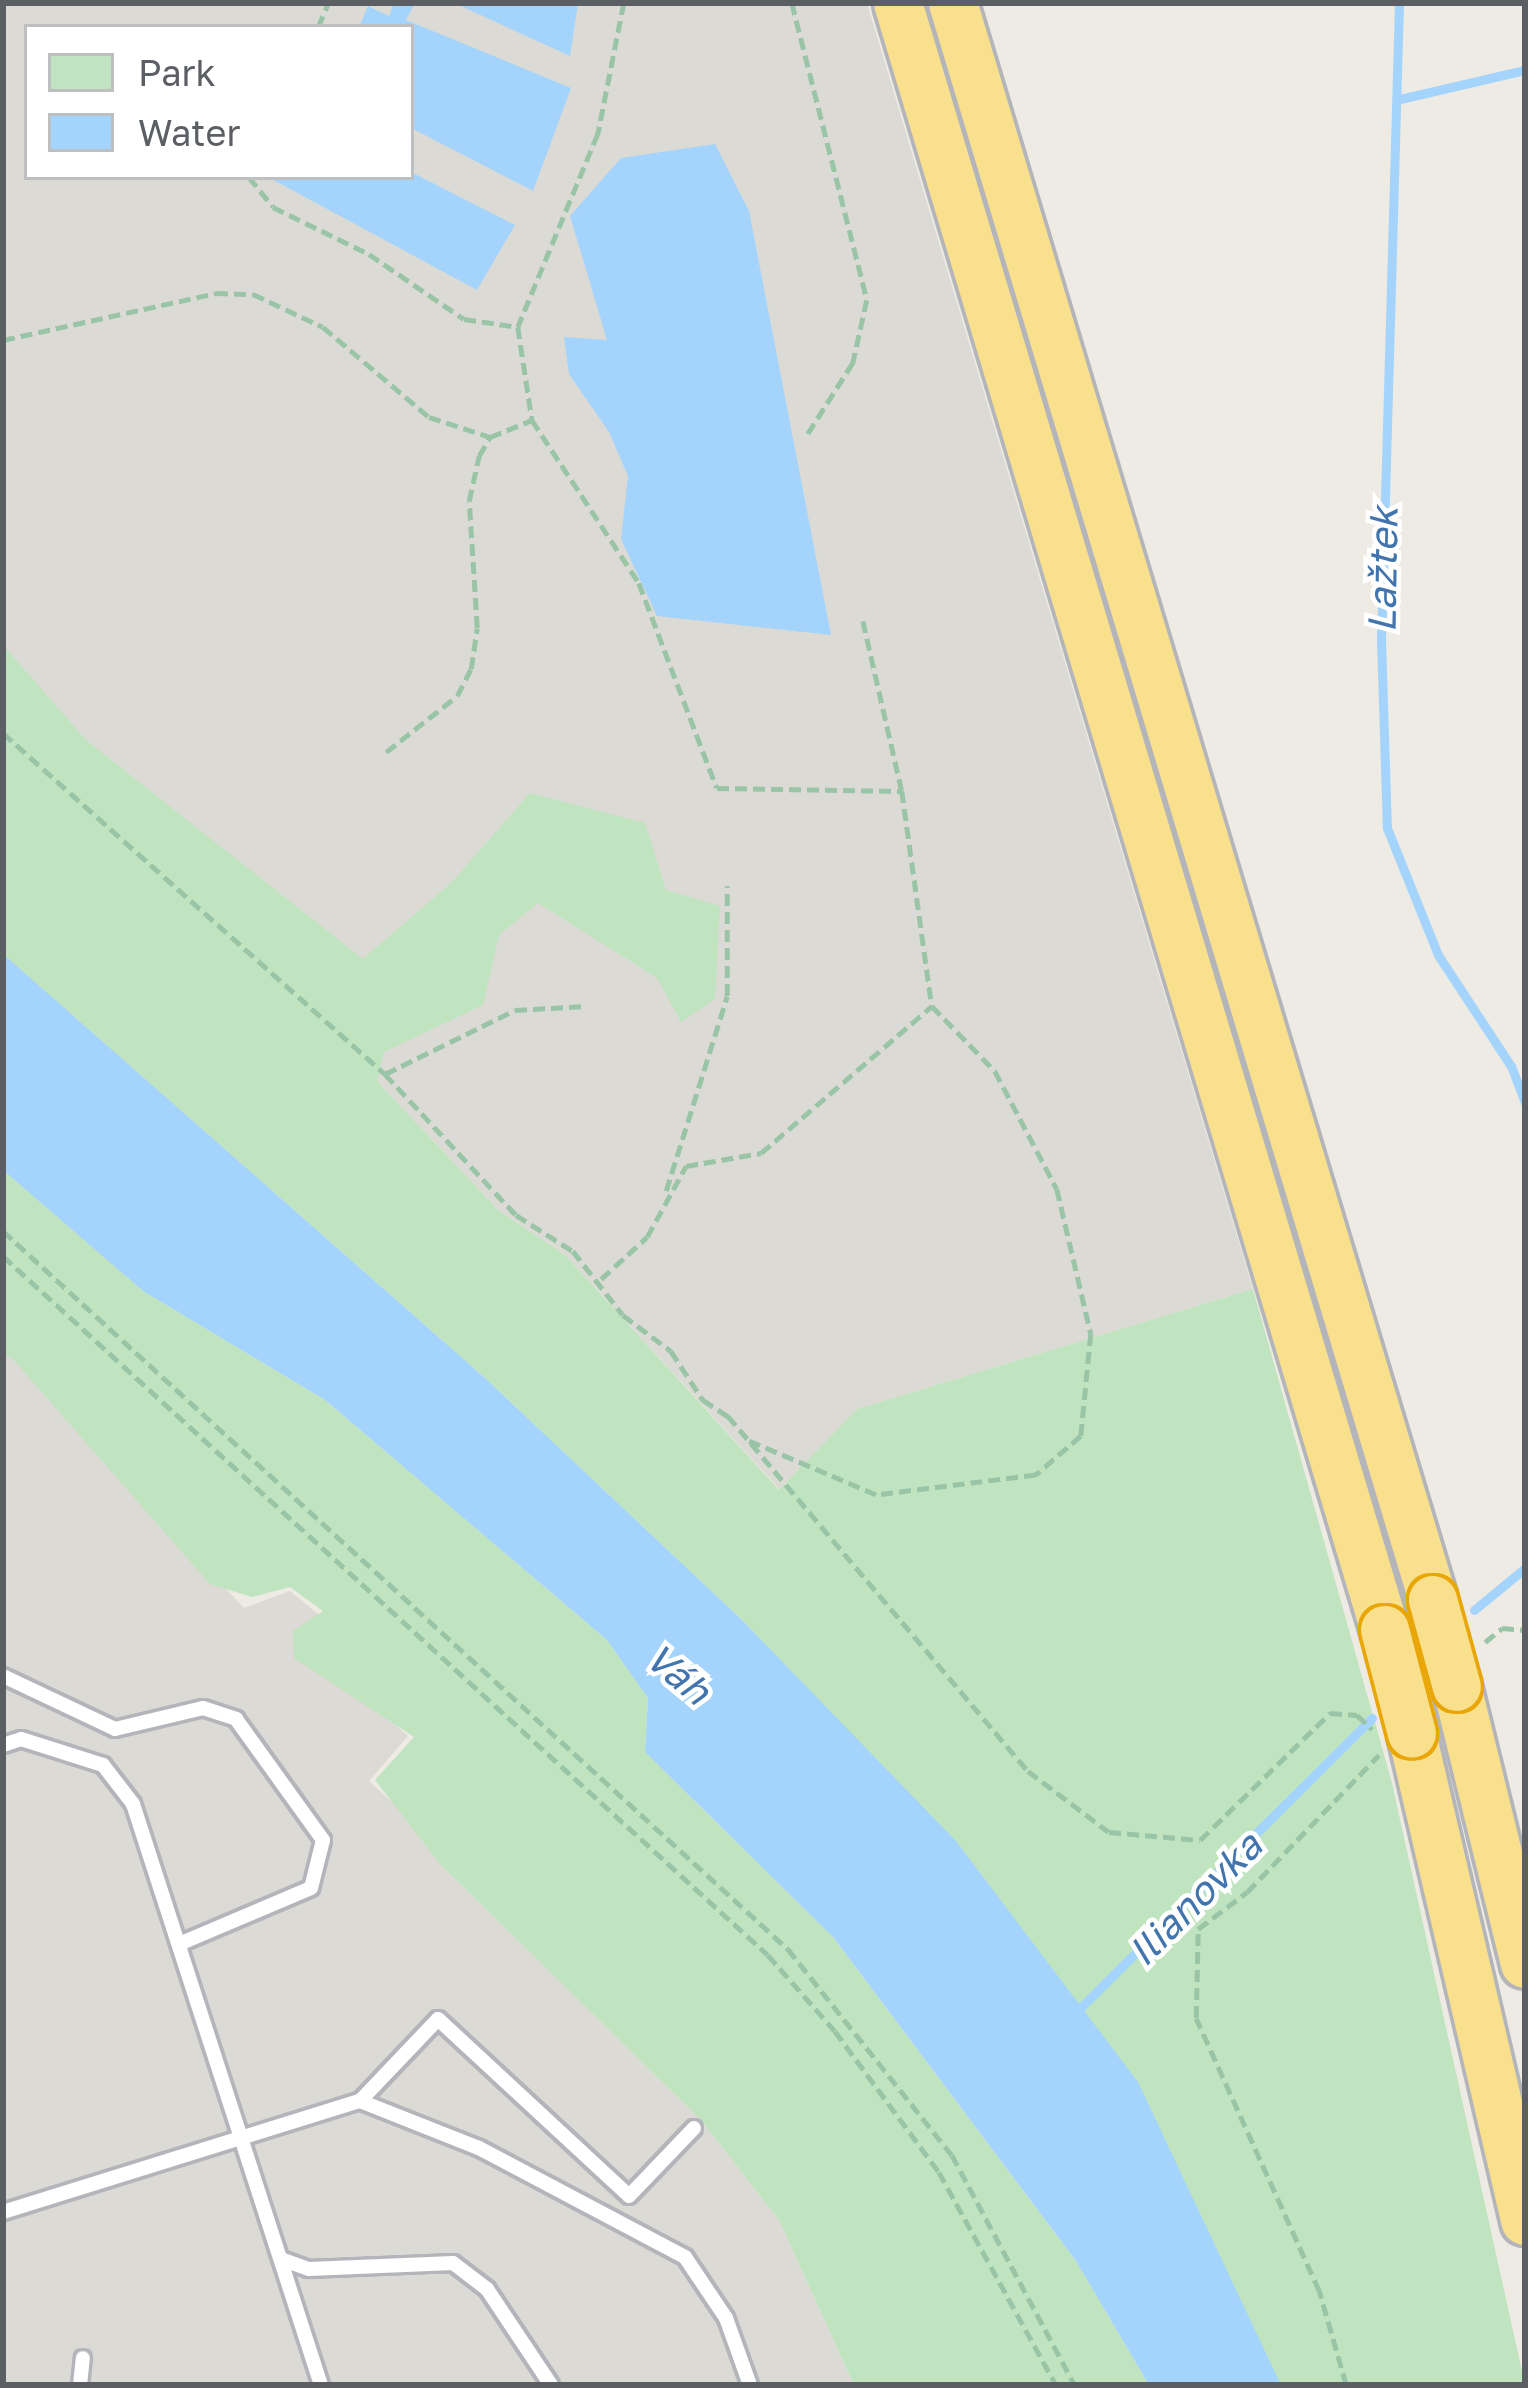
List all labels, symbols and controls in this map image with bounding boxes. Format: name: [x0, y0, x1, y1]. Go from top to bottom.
legend: [24, 24, 414, 180]
text: Park: [138, 51, 216, 94]
text: Water: [138, 111, 240, 154]
water label: Lažtek: [1359, 507, 1407, 633]
water label: Váh: [636, 1634, 720, 1714]
water label: Ilianovka: [1119, 1823, 1271, 1975]

